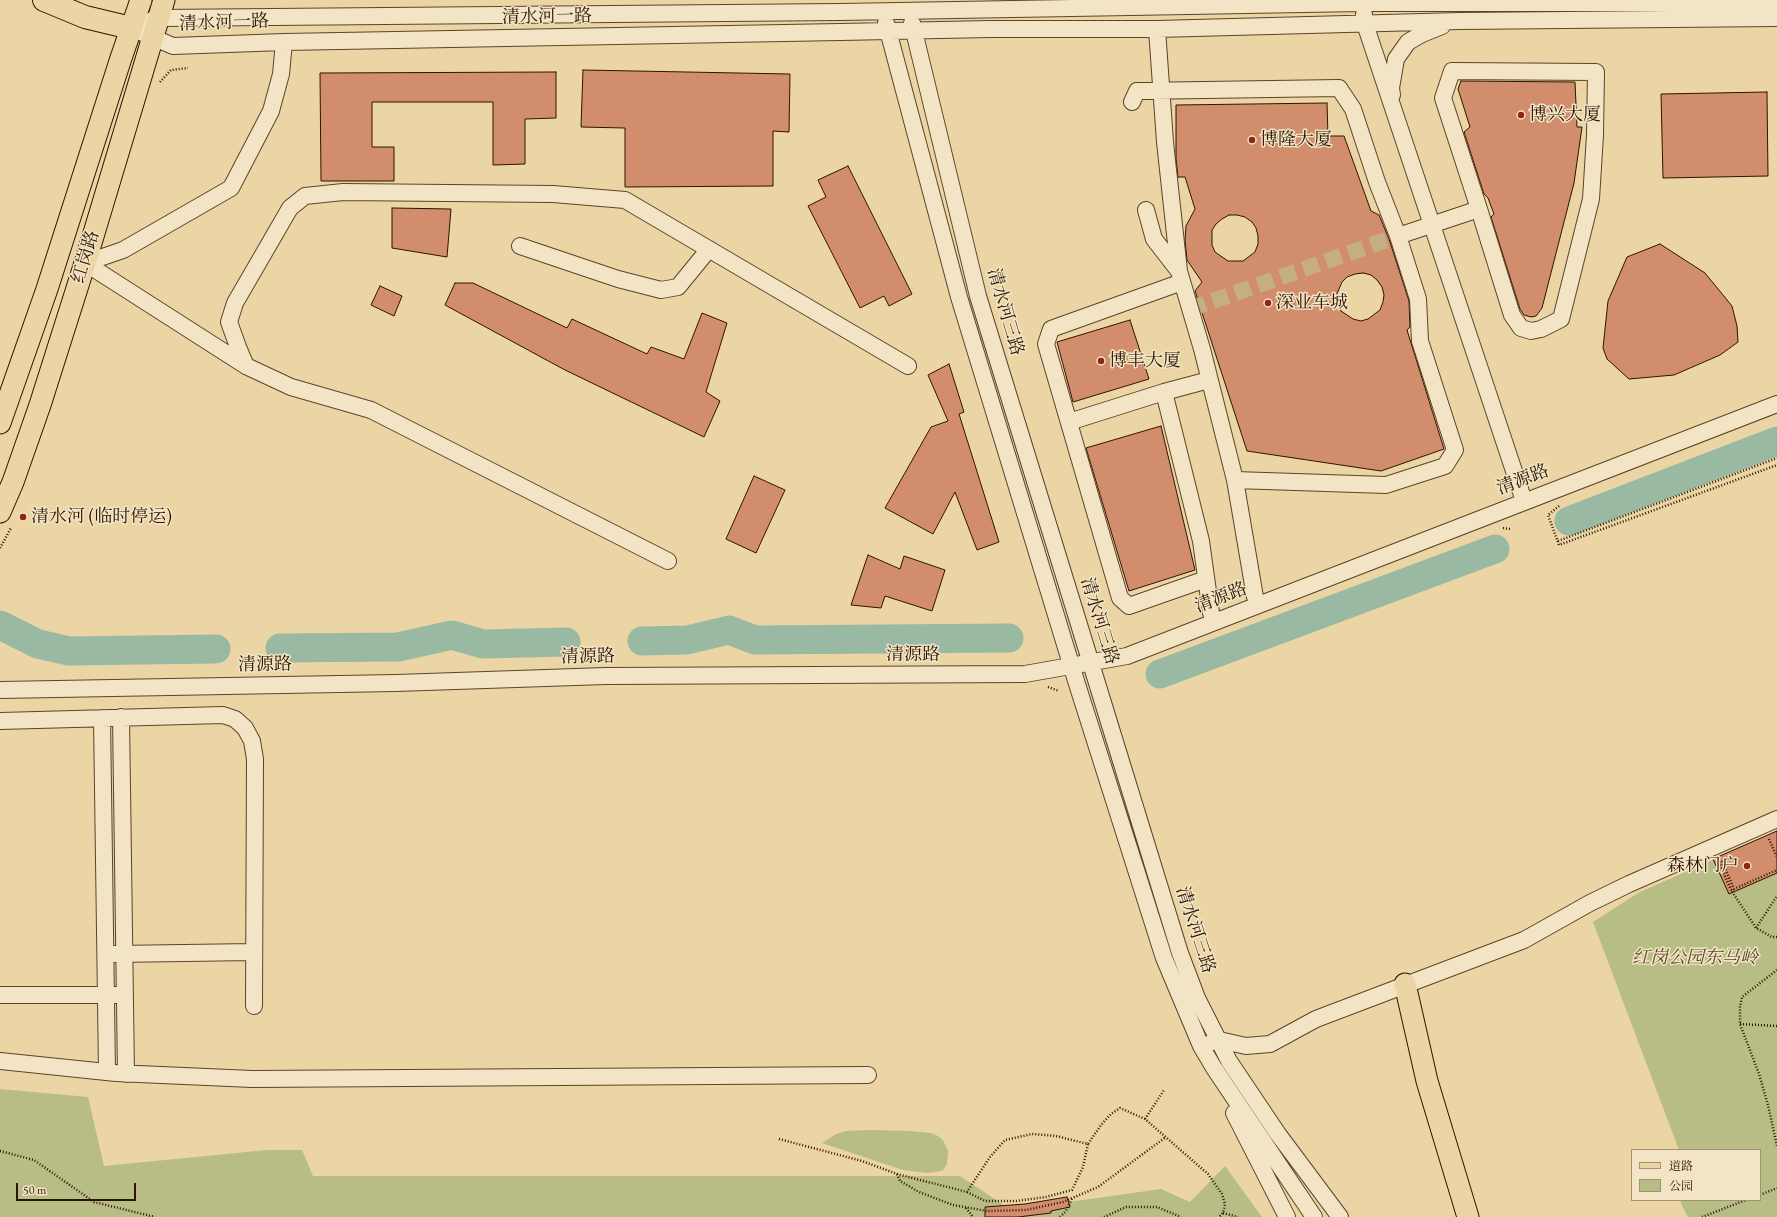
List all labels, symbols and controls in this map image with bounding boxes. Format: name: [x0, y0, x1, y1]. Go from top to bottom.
street label: 清水河一路: [502, 5, 592, 29]
street label: 清水河一路: [179, 11, 269, 35]
place label: 博兴大厦: [1529, 104, 1601, 126]
marker: 博兴大厦: [1516, 110, 1526, 120]
place label: 博隆大厦: [1260, 129, 1332, 151]
marker: 博隆大厦: [1247, 135, 1257, 145]
street label: 红岗路: [68, 228, 104, 286]
street label: 清水河三路: [982, 266, 1028, 358]
place label: 深业车城: [1276, 292, 1348, 314]
marker: 深业车城: [1263, 298, 1273, 308]
place label: 博丰大厦: [1109, 350, 1181, 372]
marker: 博丰大厦: [1096, 356, 1106, 366]
street label: 清源路: [1494, 460, 1552, 500]
place label: 清水河 (临时停运): [31, 506, 172, 528]
marker: 清水河 (临时停运): [18, 512, 28, 522]
street label: 清水河三路: [1076, 575, 1122, 667]
street label: 清源路: [1192, 578, 1250, 618]
street label: 清源路: [886, 644, 940, 666]
street label: 清源路: [561, 646, 615, 668]
street label: 清源路: [238, 654, 292, 676]
place label: 森林门户: [1667, 855, 1739, 877]
marker: 森林门户: [1742, 861, 1752, 871]
street label: 清水河三路: [1171, 884, 1219, 976]
park label: 红岗公园东马岭: [1632, 947, 1758, 969]
legend: [1631, 1149, 1761, 1201]
text: 道路: [1669, 1158, 1693, 1174]
scale bar: [18, 1175, 138, 1201]
text: 公园: [1669, 1178, 1693, 1194]
text: 50 m: [23, 1182, 46, 1198]

